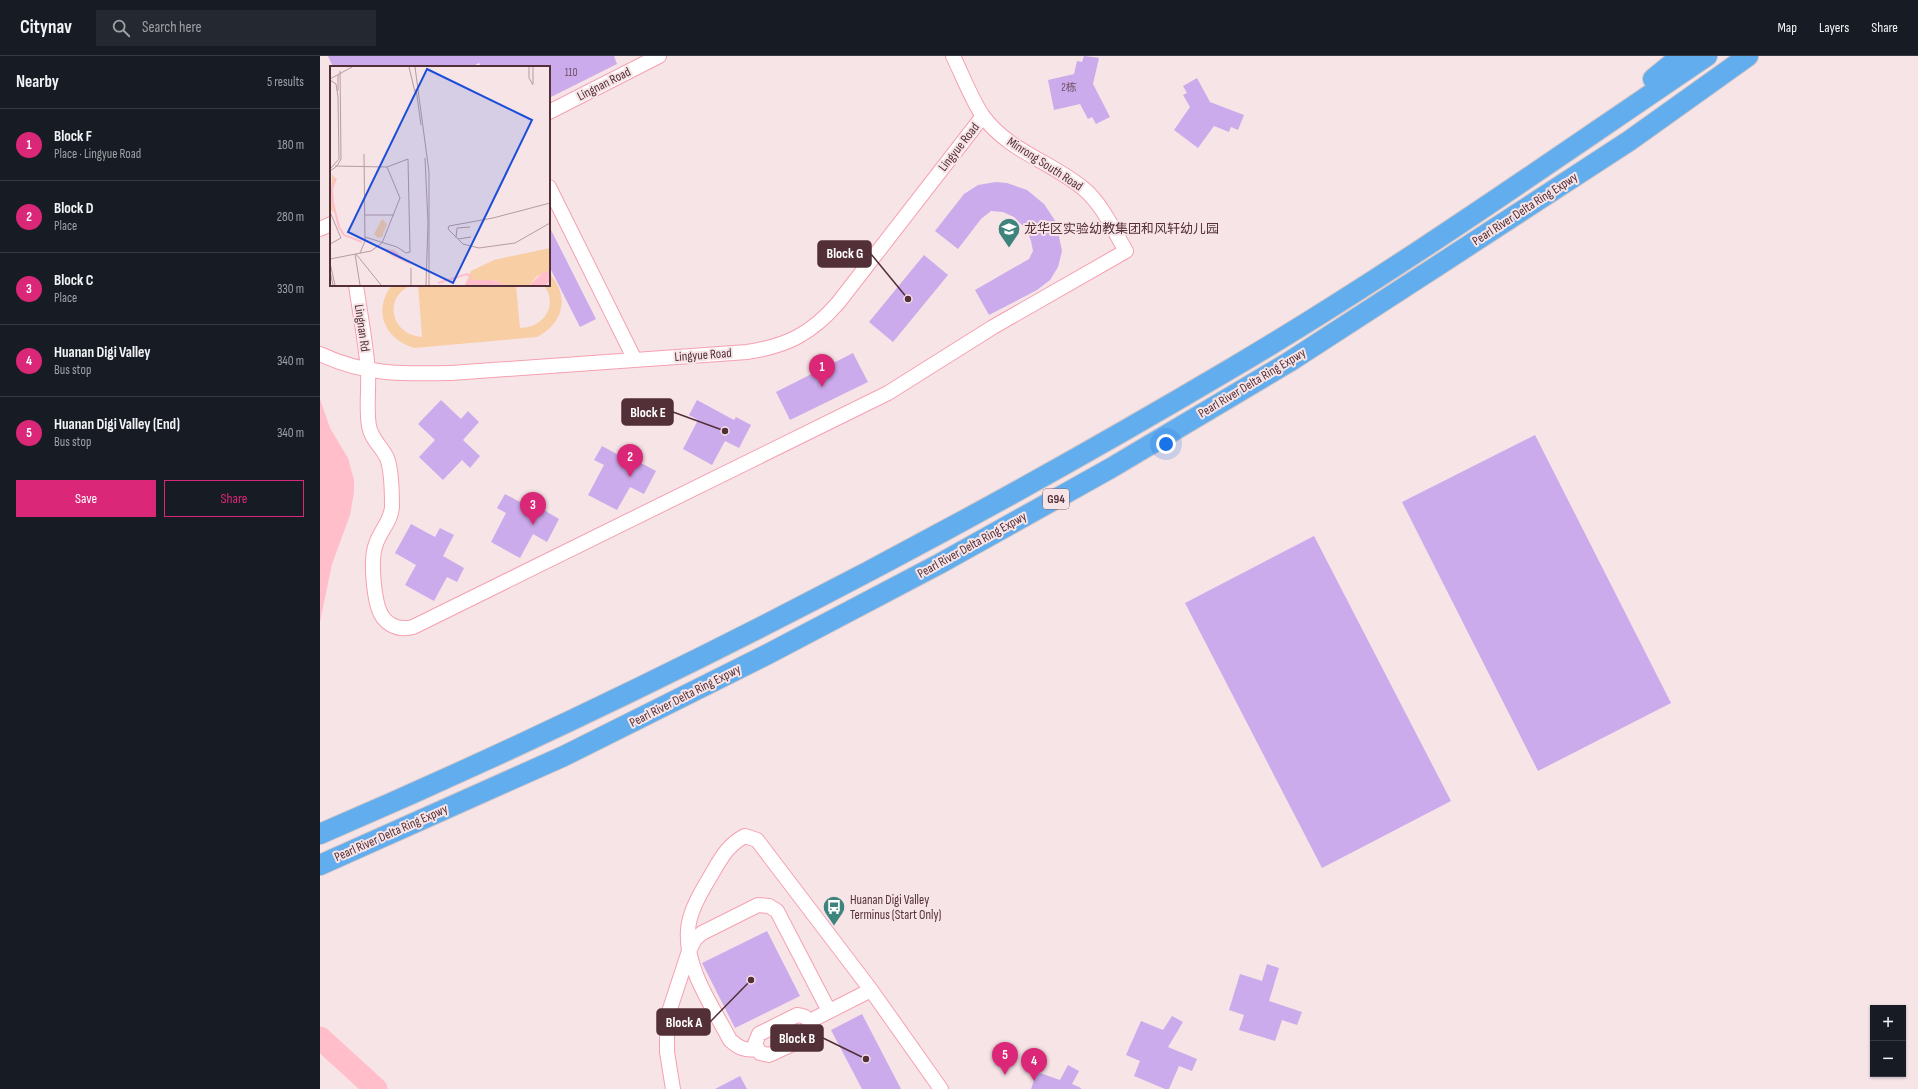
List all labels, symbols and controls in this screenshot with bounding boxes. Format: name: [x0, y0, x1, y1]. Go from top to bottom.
search box: [96, 10, 376, 46]
text: Citynav: [20, 16, 72, 39]
icon: search: [110, 17, 132, 39]
text: Search here: [142, 18, 202, 37]
text: Map: [1777, 19, 1797, 36]
text: Layers: [1819, 19, 1849, 36]
text: Share: [1871, 19, 1898, 36]
street label: Lingnan Road: [575, 64, 633, 104]
inset map: [330, 66, 550, 286]
house number: 110: [565, 66, 577, 79]
text: Nearby: [16, 72, 59, 92]
text: 5 results: [267, 74, 304, 90]
house number: 2栋: [1061, 81, 1077, 94]
street label: Lingyue Road: [935, 120, 983, 174]
text: Block F: [54, 127, 92, 146]
street label: Minrong South Road: [1004, 134, 1086, 194]
text: 1: [26, 137, 32, 153]
text: 180 m: [278, 137, 304, 153]
text: Place · Lingyue Road: [54, 146, 141, 162]
street label: Pearl River Delta Ring Expwy: [1469, 169, 1581, 249]
text: Block D: [54, 199, 93, 218]
text: 2: [26, 209, 32, 225]
text: 280 m: [277, 209, 304, 225]
school or university icon: 龙华区实验幼教集团和风轩幼儿园: [996, 216, 1022, 249]
text: Place: [54, 218, 77, 234]
place label: 龙华区实验幼教集团和风轩幼儿园: [1024, 221, 1219, 237]
callout: Block G: [818, 241, 871, 267]
text: Block G: [827, 245, 863, 262]
text: Block C: [54, 271, 93, 290]
text: 3: [26, 281, 32, 297]
text: 330 m: [277, 281, 304, 297]
text: Place: [54, 290, 77, 306]
street label: Lingnan Rd: [351, 303, 373, 353]
text: Huanan Digi Valley: [54, 343, 151, 362]
street label: Lingyue Road: [674, 345, 732, 365]
street label: Pearl River Delta Ring Expwy: [1195, 345, 1309, 421]
text: 4: [26, 353, 32, 369]
text: 340 m: [277, 353, 304, 369]
pin: 1: [809, 354, 835, 387]
text: Bus stop: [54, 362, 91, 378]
callout: Block E: [622, 399, 673, 425]
text: Block E: [630, 404, 666, 421]
text: Huanan Digi Valley (End): [54, 415, 180, 434]
text: 5: [26, 425, 32, 441]
text: 340 m: [277, 425, 304, 441]
text: Bus stop: [54, 434, 91, 450]
your location: [1156, 434, 1176, 454]
pin: 2: [617, 444, 643, 477]
button: Save: [16, 480, 156, 517]
button: Share: [164, 480, 304, 517]
road number: G94: [1043, 489, 1069, 509]
pin: 3: [520, 492, 546, 525]
street label: Pearl River Delta Ring Expwy: [915, 508, 1029, 582]
street label: Pearl River Delta Ring Expwy: [627, 661, 743, 731]
street label: Pearl River Delta Ring Expwy: [332, 801, 450, 865]
place label: Huanan Digi Valley Terminus (Start Only): [850, 892, 941, 923]
bus stop icon: Huanan Digi Valley Terminus (Start Only): [821, 894, 847, 927]
map controls: [1870, 1005, 1906, 1077]
button: +: [1870, 1005, 1906, 1041]
callout: Block A: [657, 1009, 710, 1035]
text: Block A: [666, 1014, 702, 1031]
callout: Block B: [771, 1025, 823, 1051]
text: Block B: [779, 1030, 815, 1047]
button: −: [1870, 1041, 1906, 1077]
pin: 5: [992, 1042, 1018, 1075]
pin: 4: [1021, 1048, 1047, 1081]

